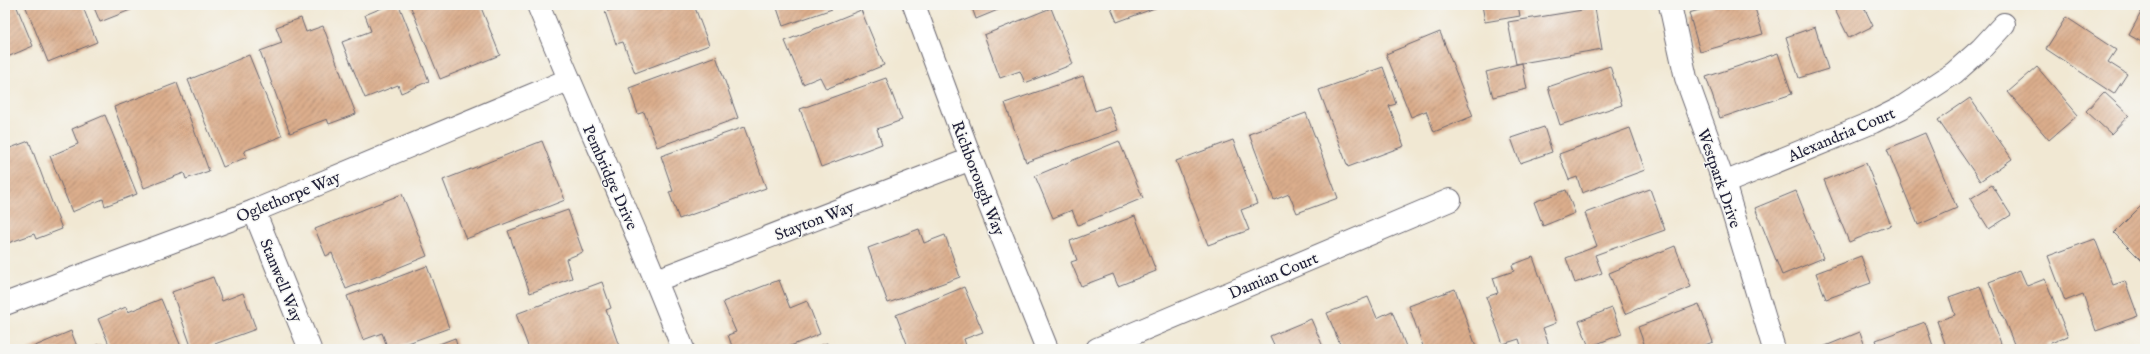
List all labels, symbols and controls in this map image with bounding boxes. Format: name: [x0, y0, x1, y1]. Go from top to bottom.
street label: Alexandria Court: [1784, 104, 1899, 168]
street label: Richborough Way: [946, 119, 1008, 239]
street label: Pembridge Drive: [577, 122, 641, 233]
street label: Westpark Drive: [1692, 126, 1744, 231]
street label: Oglethorpe Way: [234, 168, 344, 228]
street label: Stayton Way: [772, 198, 857, 246]
street label: Stanwell Way: [254, 236, 306, 325]
street label: Damian Court: [1226, 249, 1322, 305]

